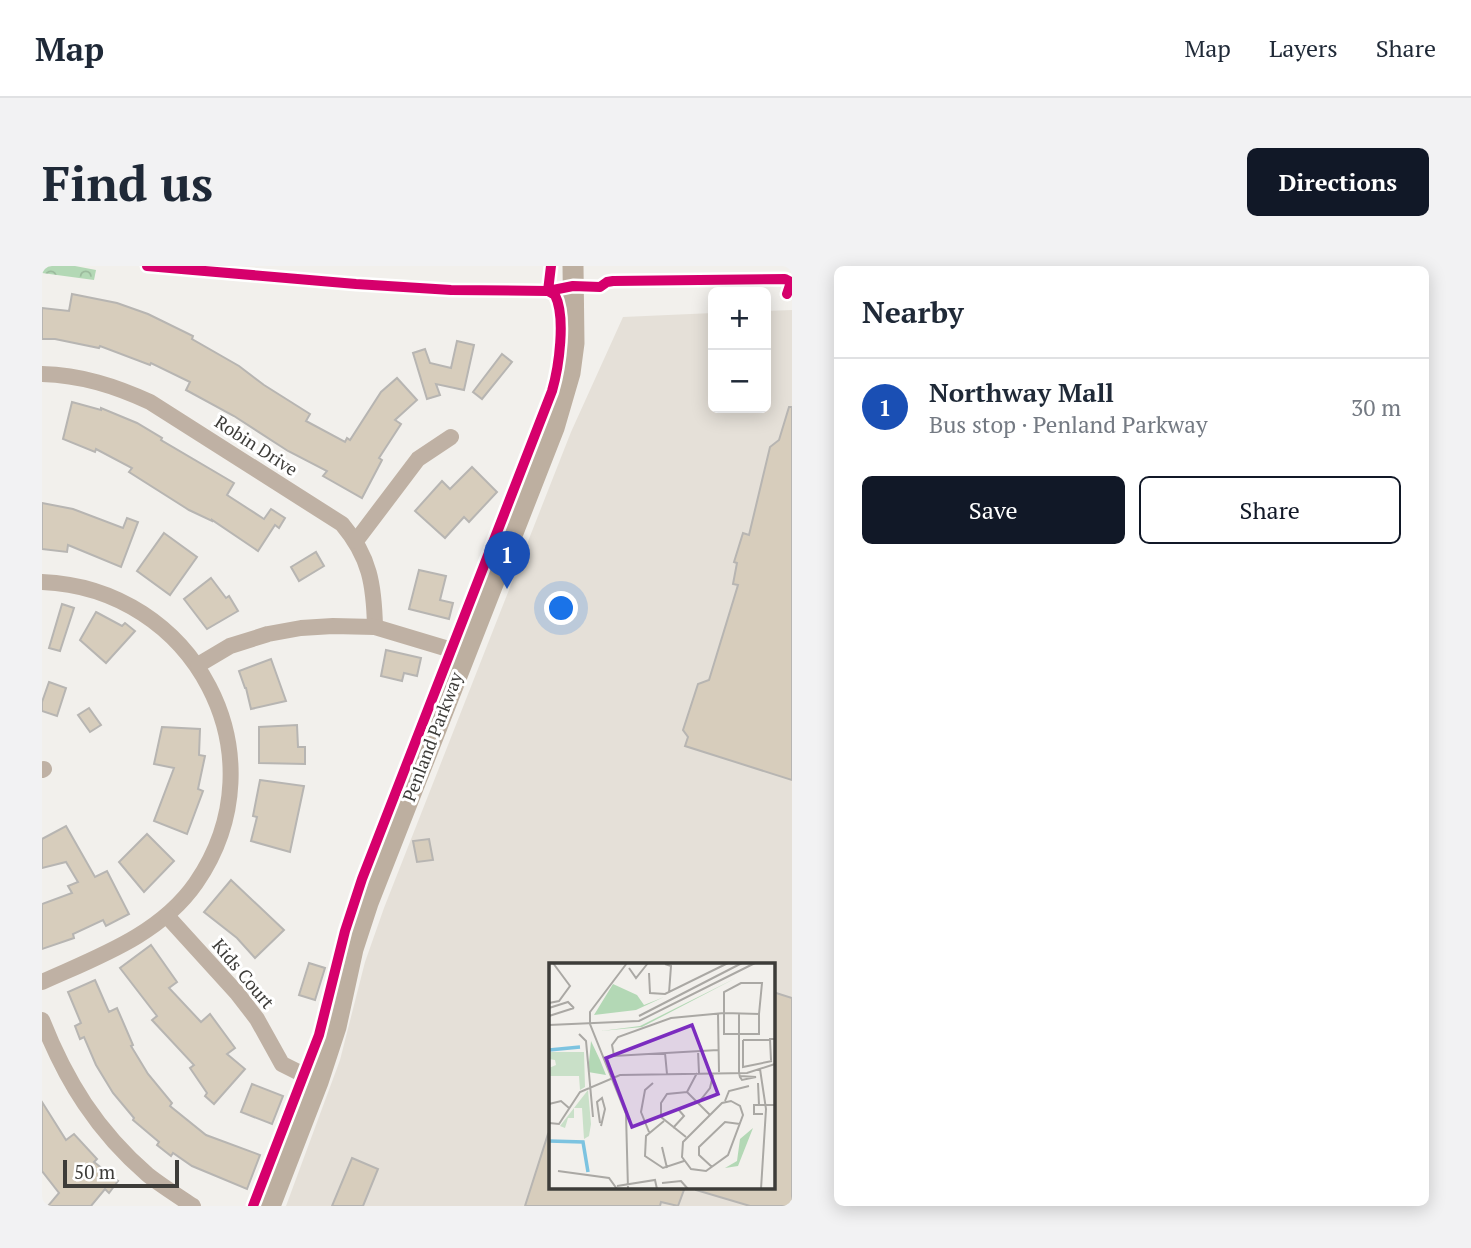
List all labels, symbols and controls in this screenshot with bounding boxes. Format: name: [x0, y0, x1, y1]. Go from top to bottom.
text: Map: [35, 27, 104, 70]
text: Map: [1184, 32, 1231, 64]
text: Layers: [1269, 32, 1338, 64]
text: Share: [1376, 32, 1436, 64]
button: Directions: [1247, 148, 1429, 216]
text: Find us: [42, 150, 213, 215]
map controls: [708, 287, 771, 413]
button: +: [708, 287, 771, 350]
text: Nearby: [862, 292, 964, 332]
button: −: [708, 350, 771, 413]
text: Northway Mall: [929, 375, 1114, 409]
text: 1: [879, 392, 892, 423]
text: 30 m: [1351, 392, 1401, 423]
street label: Robin Drive: [210, 409, 303, 481]
text: Bus stop · Penland Parkway: [929, 409, 1208, 440]
button: Save: [862, 476, 1125, 544]
button: Share: [1139, 476, 1401, 544]
pin: 1: [484, 531, 530, 589]
your location: [544, 591, 578, 625]
street label: Penland Parkway: [396, 668, 468, 805]
street label: Kids Court: [207, 933, 280, 1014]
inset map: [549, 963, 774, 1188]
scale bar: [63, 1157, 178, 1189]
text: 50 m: [74, 1159, 115, 1184]

